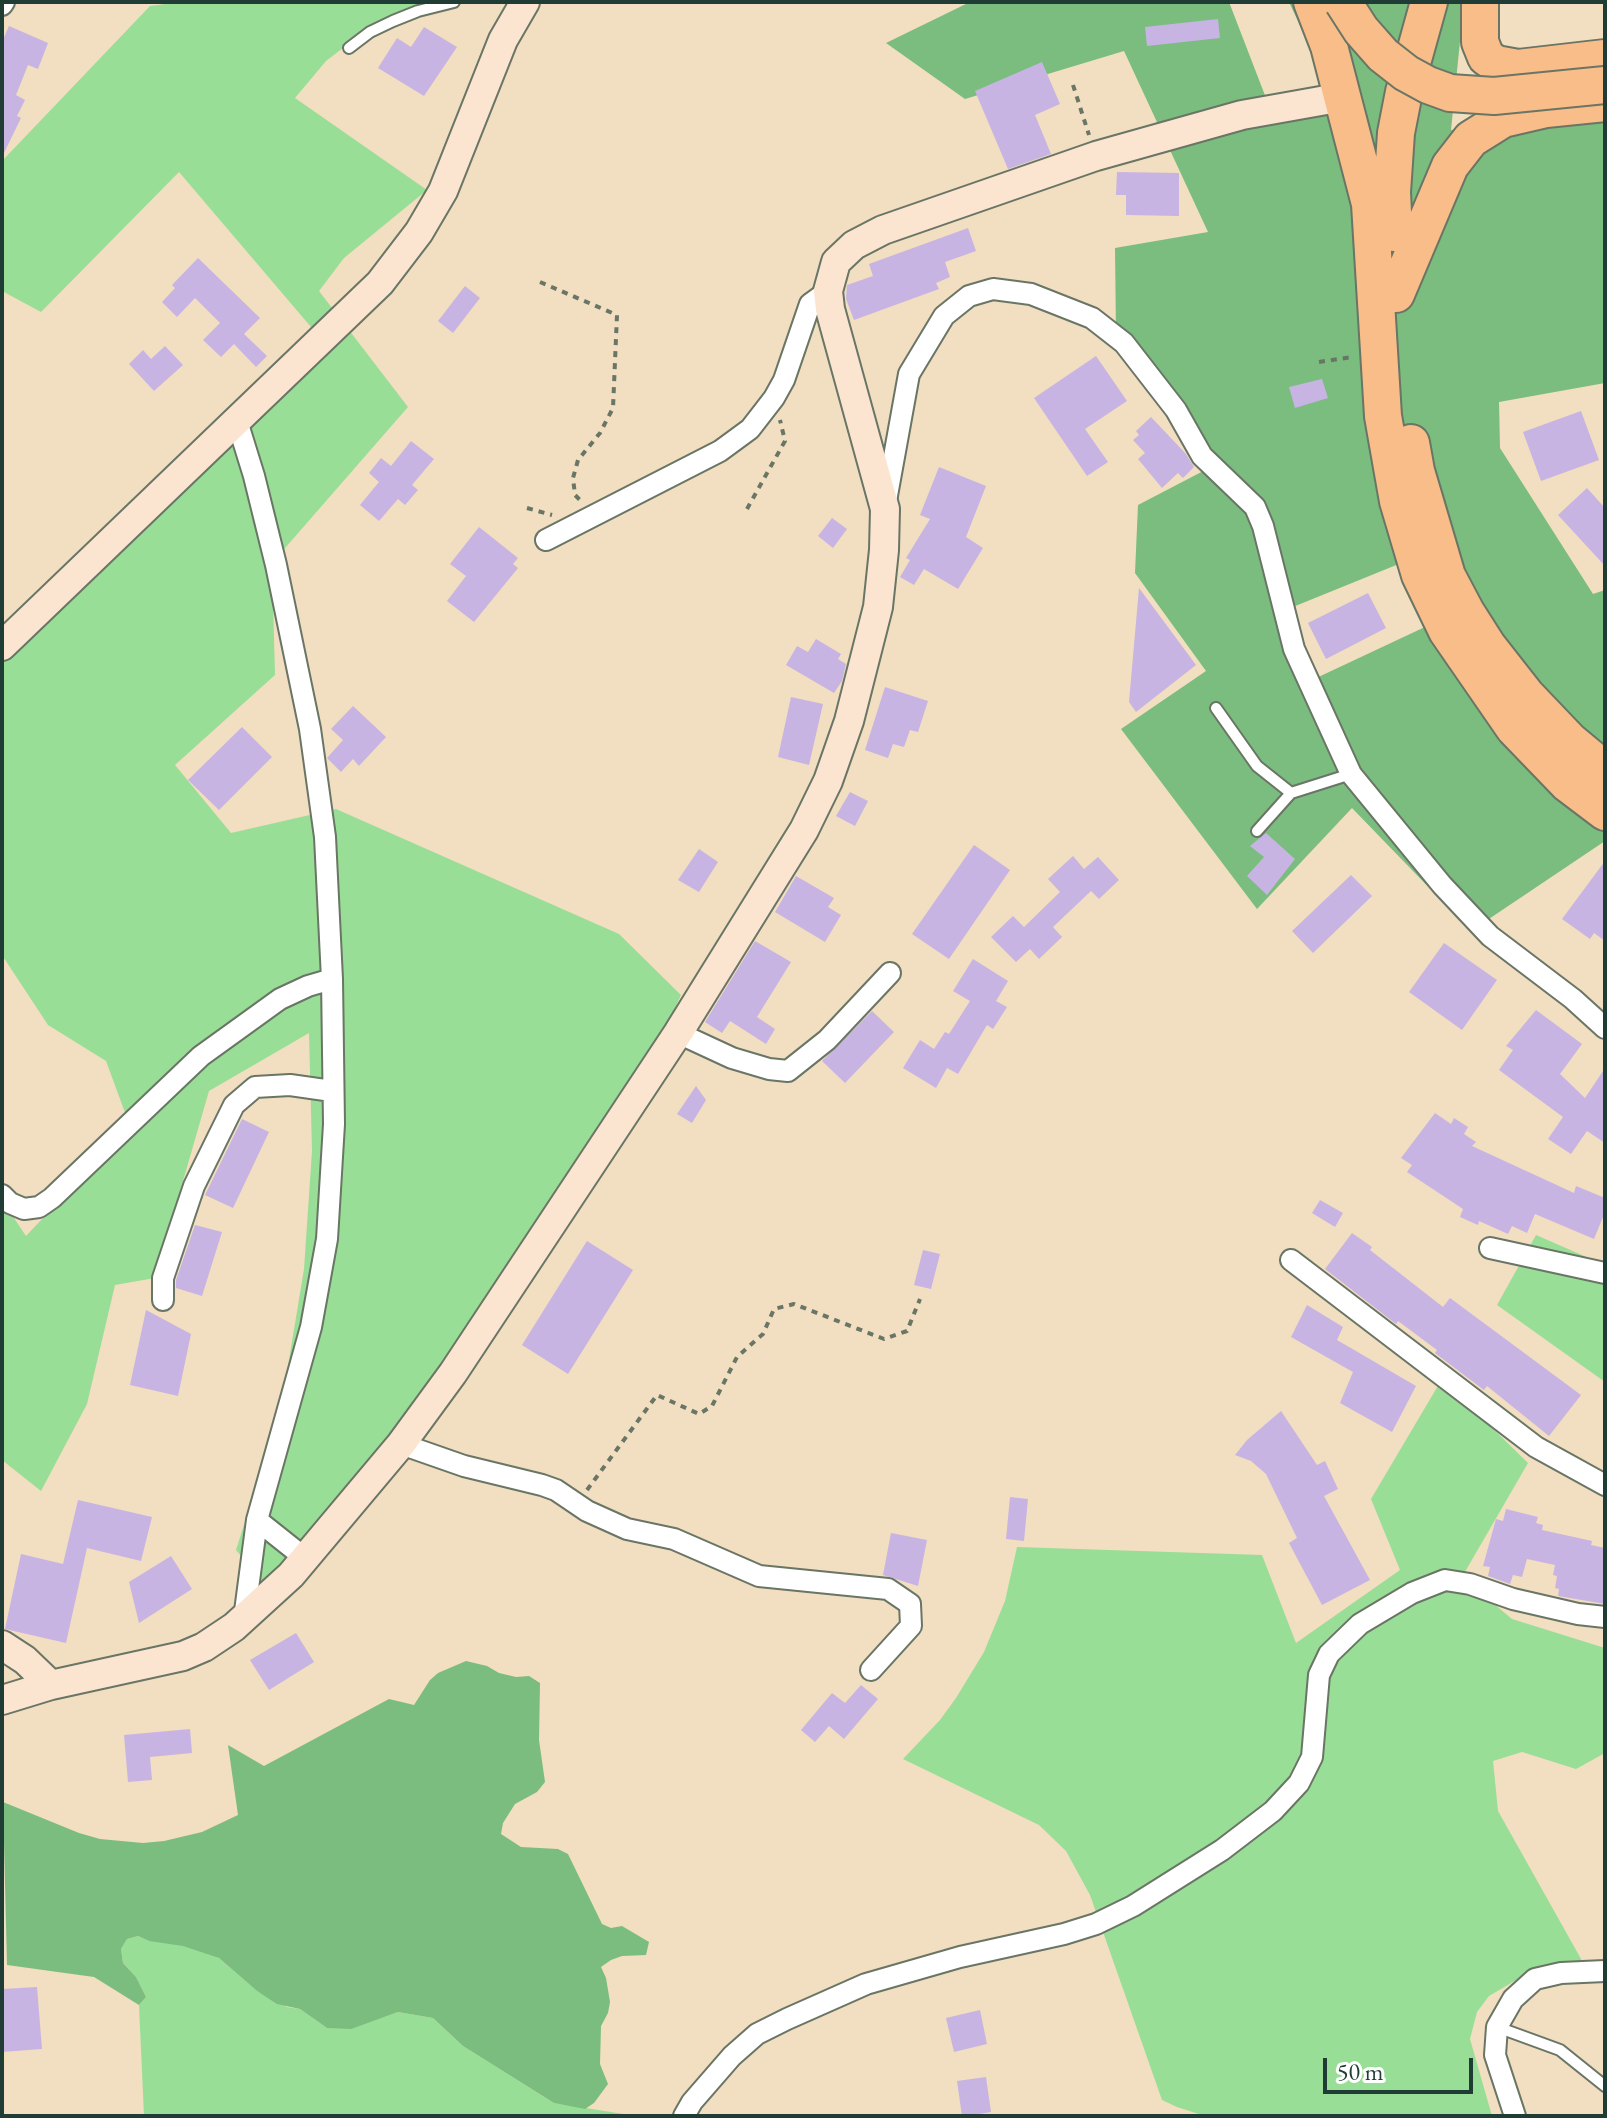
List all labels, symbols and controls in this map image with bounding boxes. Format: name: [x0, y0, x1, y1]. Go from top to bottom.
scale bar: [1327, 2042, 1477, 2092]
text: 50 m: [1337, 2056, 1384, 2087]

